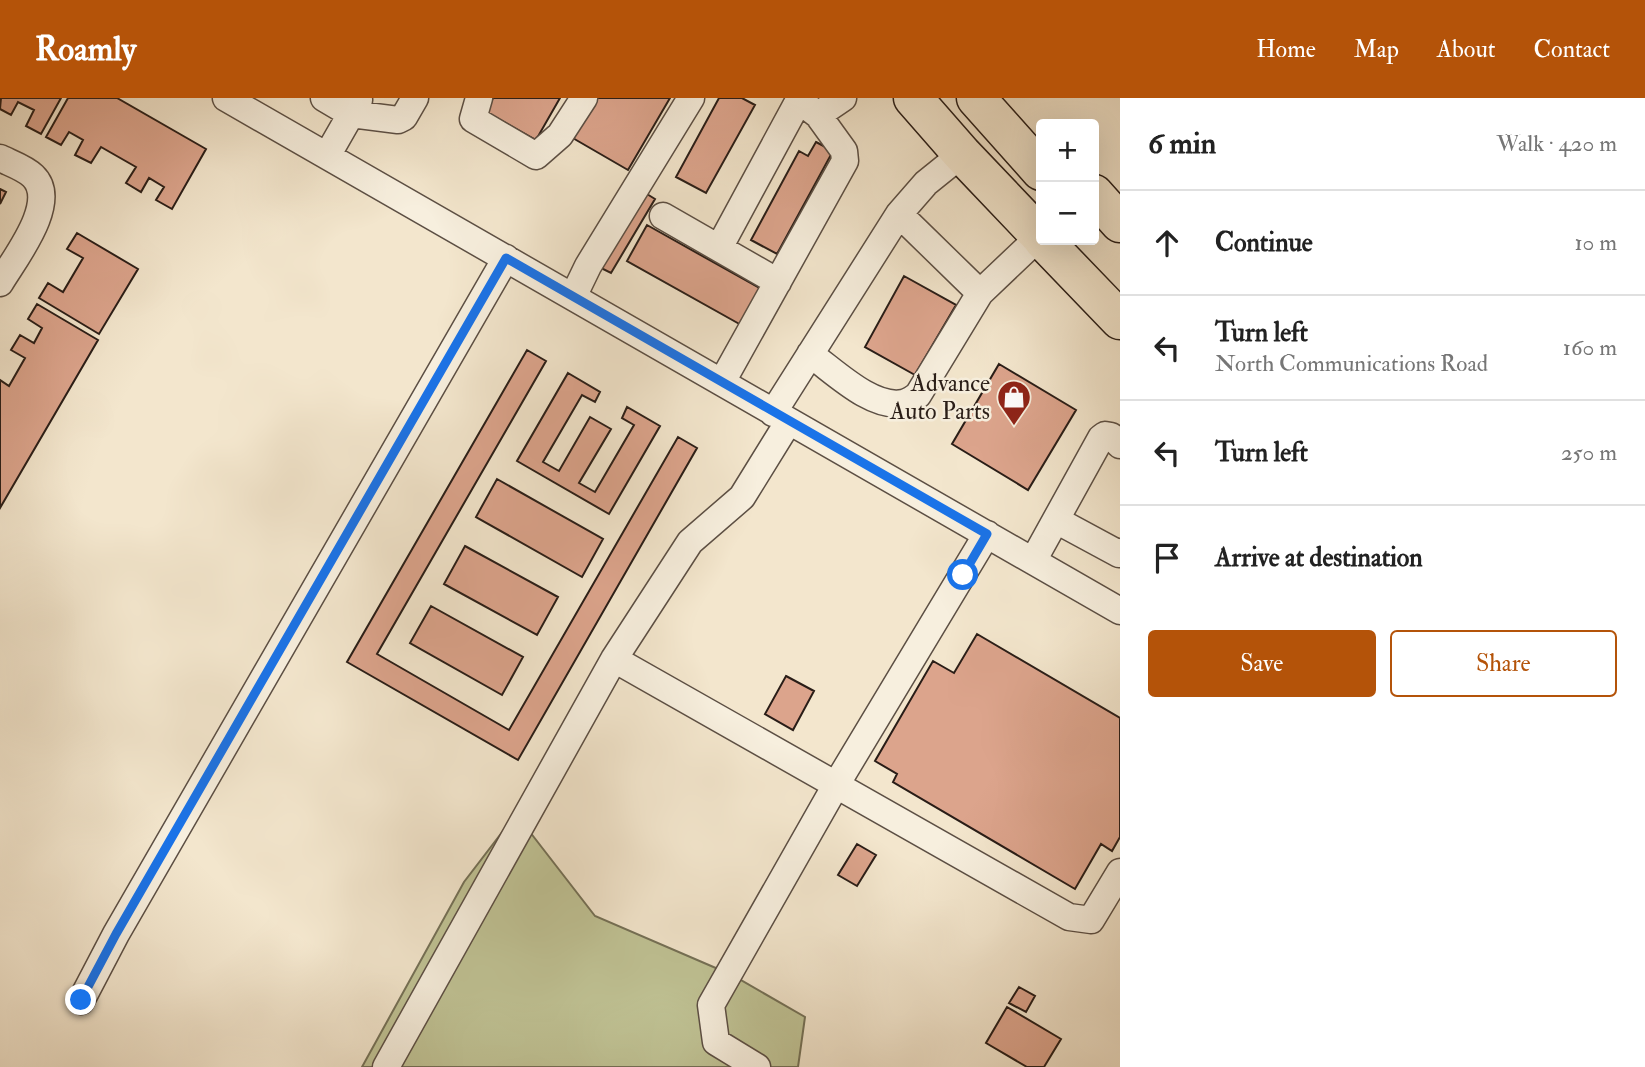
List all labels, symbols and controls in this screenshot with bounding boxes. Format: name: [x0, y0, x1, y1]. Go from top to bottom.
text: Roamly: [35, 29, 136, 70]
text: Home: [1256, 34, 1316, 65]
text: Map: [1354, 34, 1399, 65]
text: About: [1437, 34, 1496, 65]
text: Contact: [1534, 34, 1610, 65]
map controls: [1036, 119, 1099, 245]
button: +: [1036, 119, 1099, 182]
text: 6 min: [1148, 125, 1216, 162]
text: Walk · 420 m: [1497, 129, 1617, 158]
button: −: [1036, 182, 1099, 245]
icon: ahead: [1148, 224, 1186, 262]
text: Continue: [1215, 227, 1313, 259]
text: 10 m: [1574, 228, 1617, 257]
text: Turn left: [1215, 317, 1308, 349]
icon: left: [1148, 329, 1186, 367]
text: 160 m: [1563, 333, 1617, 362]
text: North Communications Road: [1215, 349, 1488, 378]
place label: Advance Auto Parts: [889, 368, 990, 427]
shop icon: Advance Auto Parts: [995, 378, 1033, 427]
icon: left: [1148, 434, 1186, 472]
text: Turn left: [1215, 437, 1308, 469]
text: 250 m: [1561, 438, 1617, 467]
icon: arrive: [1148, 539, 1186, 577]
text: Arrive at destination: [1215, 542, 1423, 574]
route start: [947, 559, 978, 590]
button: Save: [1148, 630, 1376, 697]
button: Share: [1390, 630, 1617, 697]
route end: [65, 984, 96, 1015]

